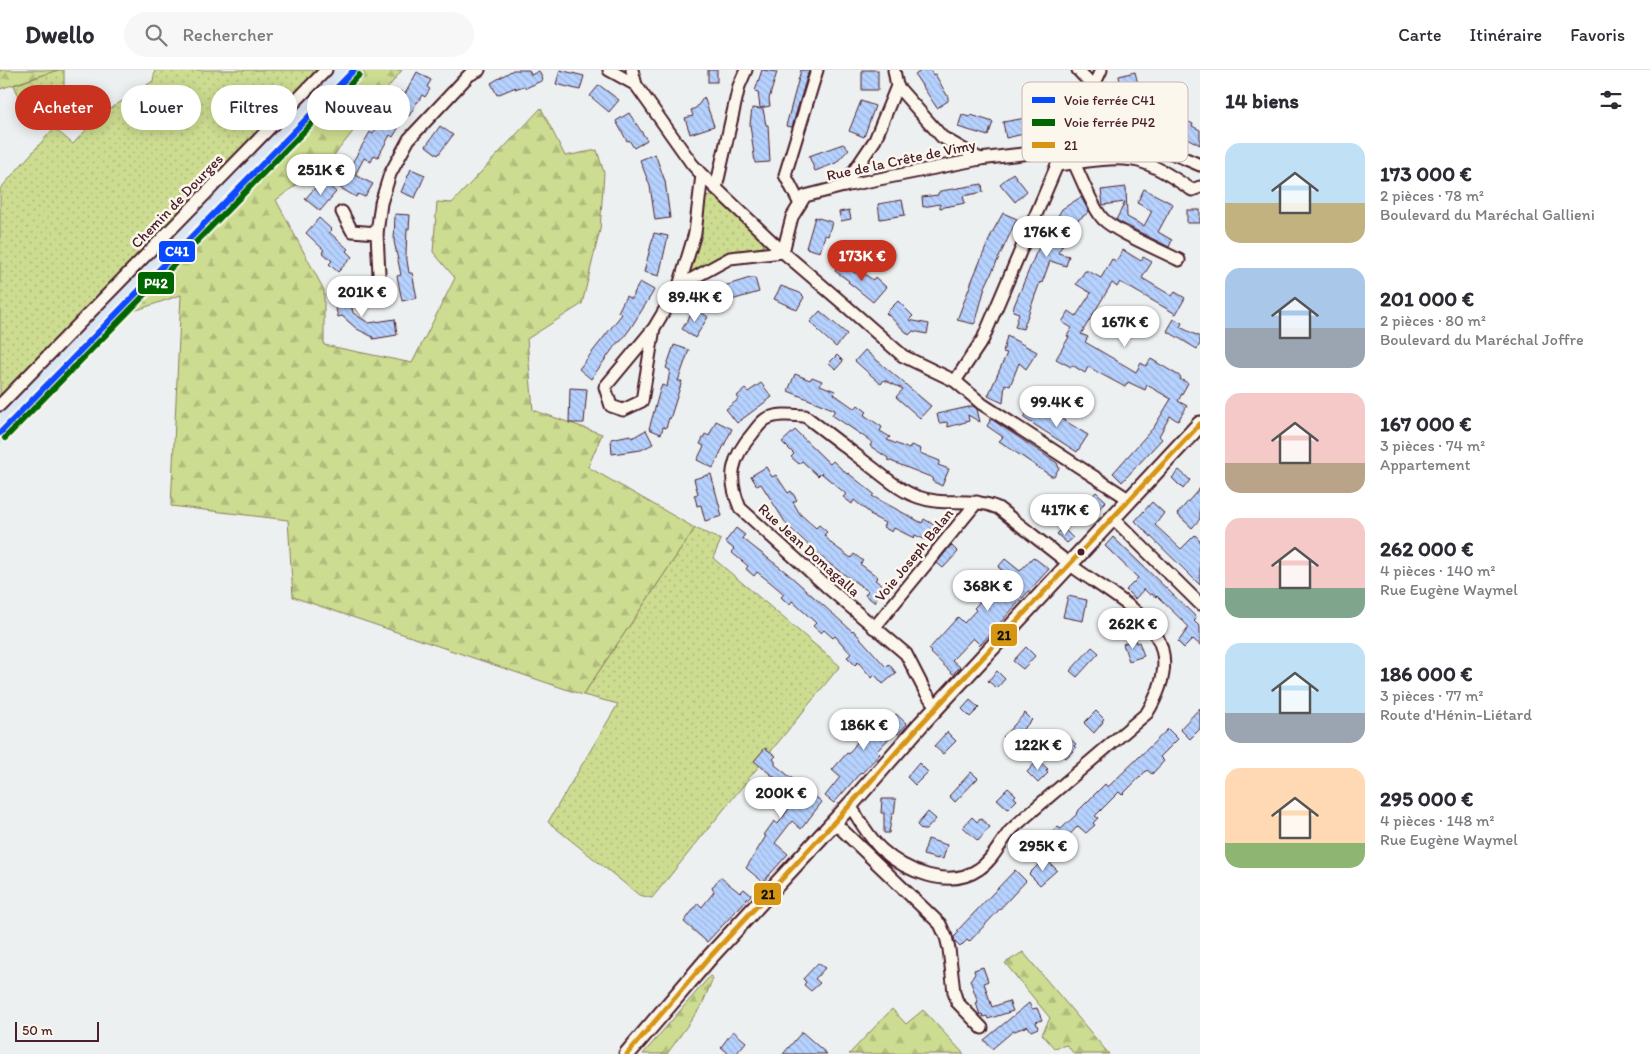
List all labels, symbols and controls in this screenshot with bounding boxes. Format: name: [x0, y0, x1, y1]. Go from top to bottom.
search box: [124, 12, 474, 57]
text: Dwello: [25, 20, 94, 49]
icon: search: [142, 21, 170, 49]
text: Rechercher: [182, 23, 273, 46]
text: Carte: [1398, 24, 1442, 46]
text: Itinéraire: [1470, 24, 1542, 46]
text: Favoris: [1570, 24, 1625, 46]
legend: [1022, 82, 1188, 162]
chip: Acheter: [15, 85, 111, 130]
chip: Louer: [121, 85, 201, 130]
chip: Filtres: [211, 85, 297, 130]
chip: Nouveau: [307, 85, 410, 130]
icon: filters: [1597, 86, 1625, 114]
text: 14 biens: [1225, 88, 1299, 113]
text: Voie ferrée C41: [1064, 92, 1156, 109]
text: Voie ferrée P42: [1064, 114, 1156, 131]
street label: Rue de la Crête de Vimy: [825, 135, 977, 185]
text: 21: [1064, 137, 1078, 154]
street label: Chemin de Dourges: [127, 150, 227, 252]
pin: 251K €: [280, 154, 362, 196]
text: 251K €: [297, 160, 345, 179]
text: 173 000 €: [1380, 161, 1472, 186]
icon: home: [1265, 163, 1325, 223]
text: 2 pièces · 78 m²: [1380, 186, 1484, 205]
text: Boulevard du Maréchal Gallieni: [1380, 205, 1595, 224]
pin: 176K €: [1006, 216, 1088, 258]
text: 176K €: [1024, 222, 1070, 241]
line badge: C41: [158, 240, 196, 263]
pin: 173K €: [821, 240, 903, 282]
text: C41: [165, 243, 189, 260]
text: 173K €: [838, 246, 886, 265]
line badge: P42: [137, 271, 175, 295]
text: P42: [144, 275, 169, 292]
pin: 201K €: [321, 276, 403, 318]
pin: 89.4K €: [649, 280, 741, 323]
text: 201K €: [338, 282, 386, 301]
text: 201 000 €: [1380, 286, 1474, 311]
text: 89.4K €: [668, 287, 722, 306]
icon: home: [1265, 288, 1325, 348]
pin: 167K €: [1084, 306, 1166, 348]
text: 2 pièces · 80 m²: [1380, 311, 1486, 330]
text: 167K €: [1102, 312, 1148, 331]
text: Boulevard du Maréchal Joffre: [1380, 330, 1584, 349]
pin: 99.4K €: [1011, 386, 1103, 428]
text: 99.4K €: [1030, 392, 1084, 411]
text: 167 000 €: [1380, 411, 1472, 436]
icon: home: [1265, 413, 1325, 473]
text: 3 pièces · 74 m²: [1380, 436, 1485, 455]
text: Appartement: [1380, 455, 1471, 474]
pin: 417K €: [1024, 494, 1106, 536]
street label: Rue Jean Domagalla: [755, 500, 864, 601]
text: 417K €: [1041, 500, 1089, 519]
street label: Voie Joseph Balan: [871, 505, 957, 605]
text: 262 000 €: [1380, 536, 1473, 561]
icon: home: [1265, 538, 1325, 598]
unlabelled marker: [1076, 547, 1086, 557]
text: 4 pièces · 140 m²: [1380, 561, 1495, 580]
pin: 368K €: [947, 570, 1029, 612]
text: 368K €: [964, 576, 1012, 595]
text: Rue Eugène Waymel: [1380, 580, 1518, 599]
pin: 262K €: [1092, 608, 1174, 650]
text: 262K €: [1109, 614, 1157, 633]
line badge: 21: [990, 623, 1018, 647]
text: 21: [997, 627, 1011, 644]
text: 186 000 €: [1380, 661, 1473, 686]
icon: home: [1265, 663, 1325, 723]
text: 3 pièces · 77 m²: [1380, 686, 1484, 705]
text: Route d'Hénin-Liétard: [1380, 705, 1532, 724]
pin: 186K €: [823, 708, 905, 751]
text: 186K €: [840, 715, 888, 734]
pin: 122K €: [997, 728, 1079, 771]
text: 122K €: [1014, 735, 1062, 754]
pin: 200K €: [740, 776, 822, 819]
text: 200K €: [755, 783, 807, 802]
text: 295 000 €: [1380, 786, 1473, 811]
icon: home: [1265, 788, 1325, 848]
text: 4 pièces · 148 m²: [1380, 811, 1494, 830]
pin: 295K €: [1002, 830, 1084, 872]
text: Rue Eugène Waymel: [1380, 830, 1518, 849]
text: 295K €: [1019, 836, 1067, 855]
line badge: 21: [753, 882, 782, 906]
text: 21: [761, 886, 775, 903]
scale bar: [15, 1019, 99, 1042]
text: 50 m: [22, 1022, 53, 1039]

